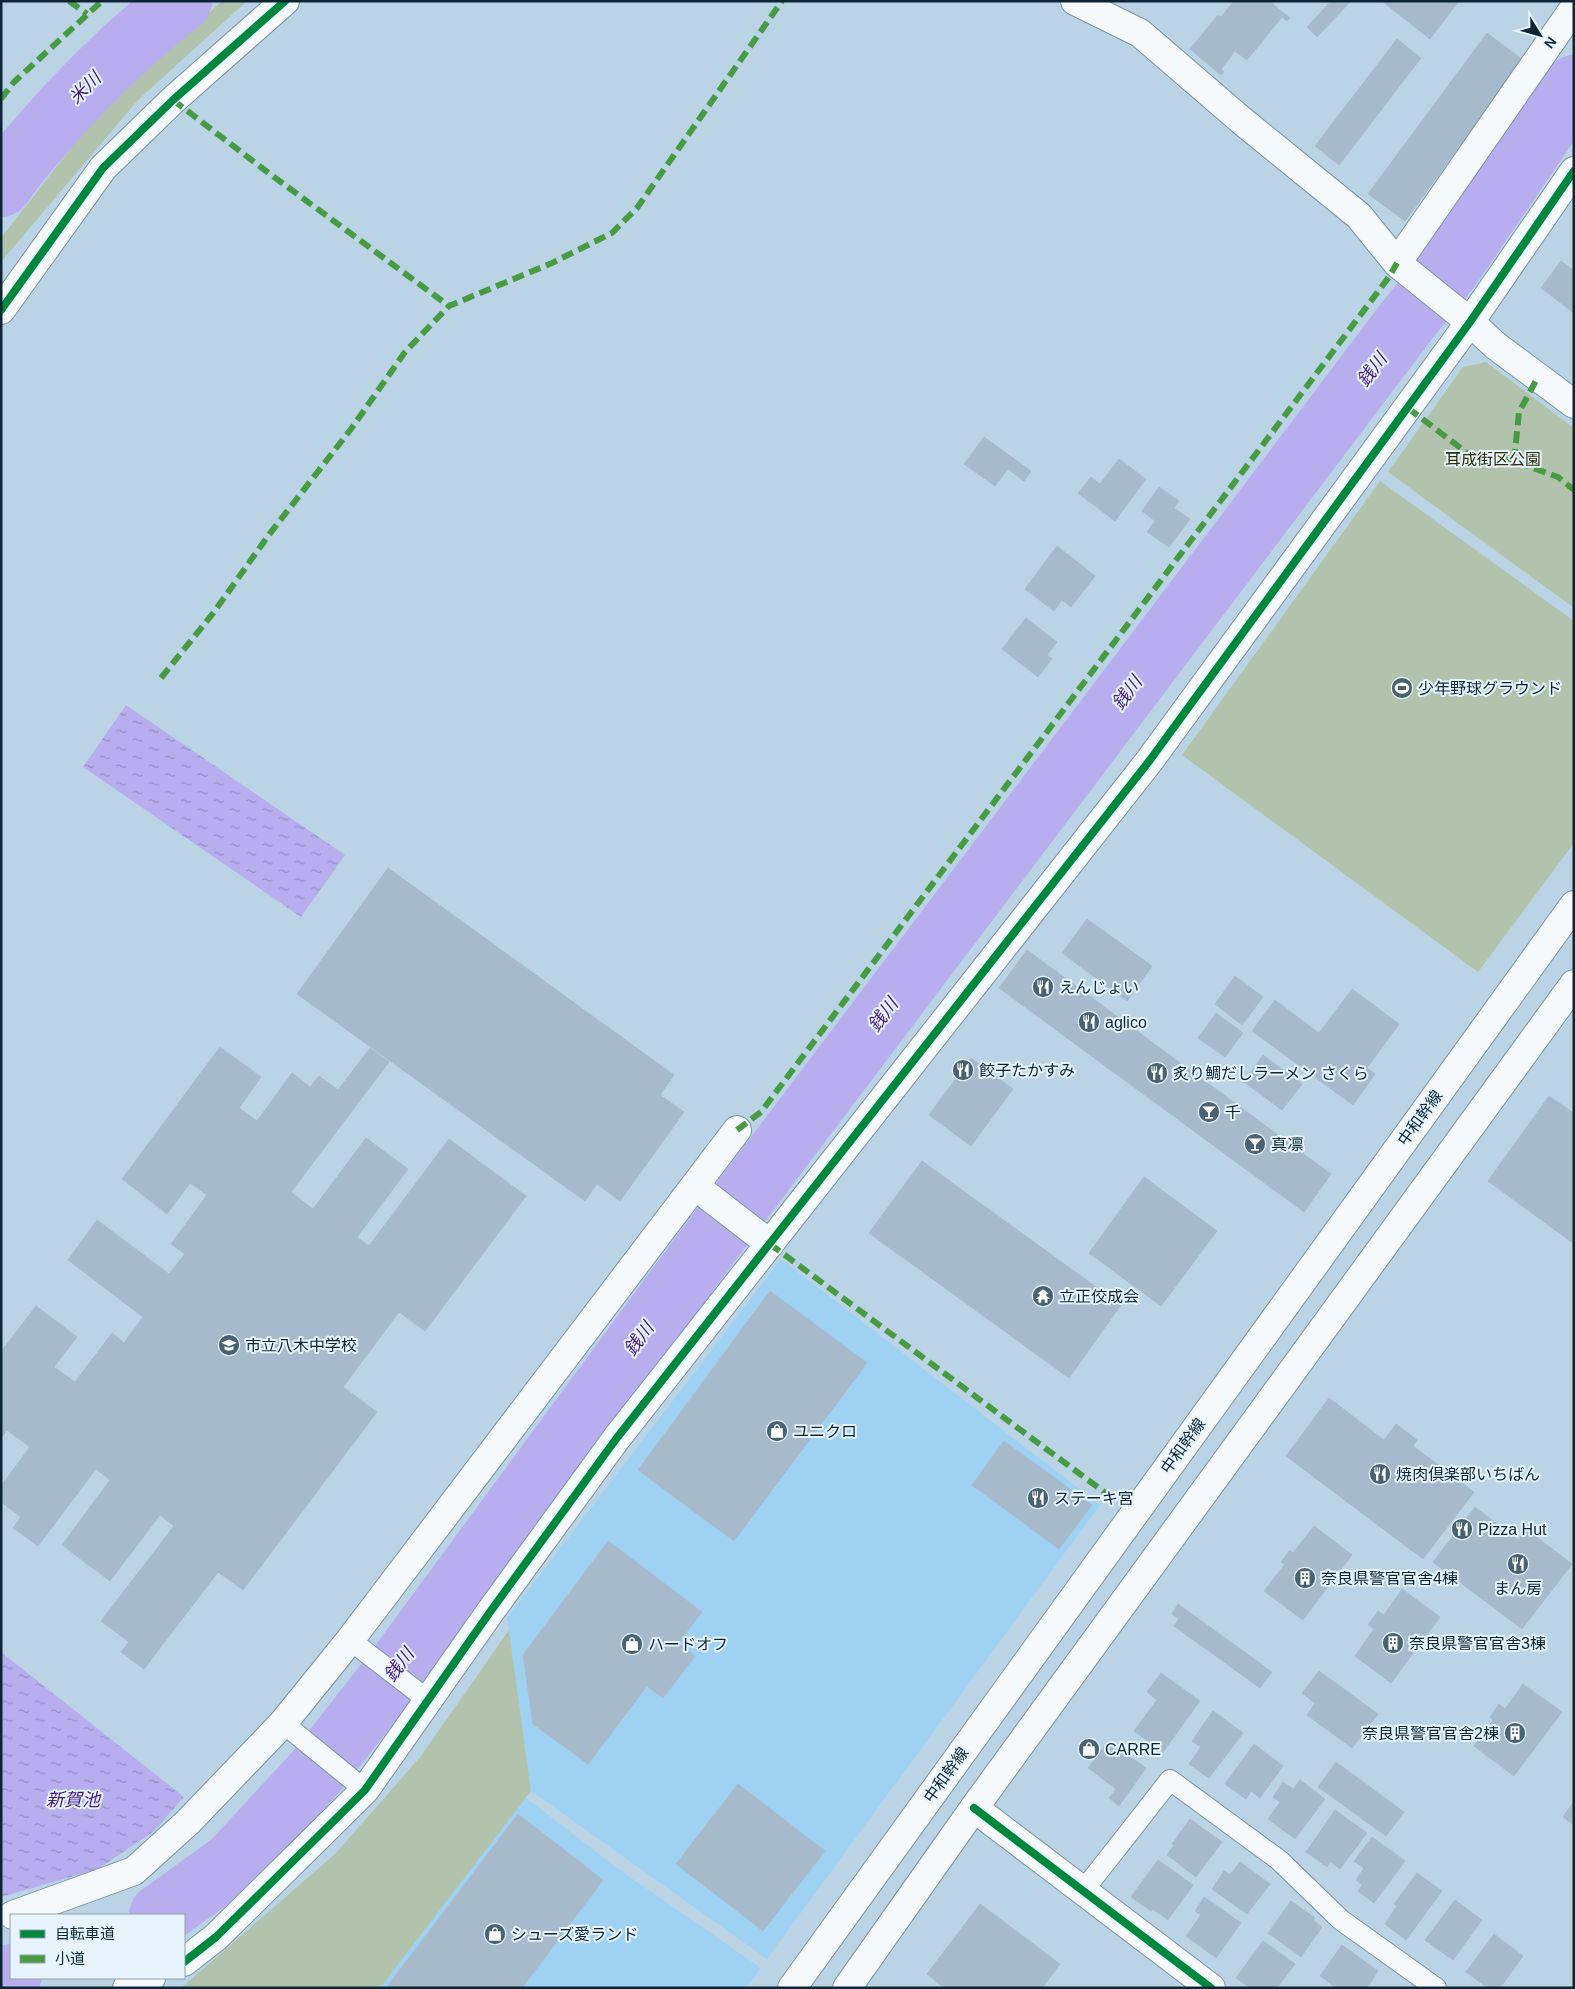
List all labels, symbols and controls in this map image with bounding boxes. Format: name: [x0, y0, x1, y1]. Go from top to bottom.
north arrow: [1515, 10, 1565, 60]
text: N: [1541, 34, 1560, 52]
water label: 米川: [65, 67, 106, 108]
water label: 銭川: [1353, 348, 1392, 390]
park label: 耳成街区公園: [1445, 451, 1541, 468]
water label: 銭川: [1108, 671, 1147, 713]
sports icon: 少年野球グラウンド: [1390, 676, 1414, 700]
place label: 少年野球グラウンド: [1418, 680, 1562, 697]
restaurant icon: えんじょい: [1031, 975, 1055, 999]
place label: えんじょい: [1059, 979, 1139, 996]
water label: 銭川: [864, 993, 903, 1035]
restaurant icon: aglico: [1077, 1010, 1101, 1034]
place label: aglico: [1105, 1014, 1147, 1031]
restaurant icon: 餃子たかすみ: [951, 1058, 975, 1082]
restaurant icon: 炙り鯛だしラーメン さくら: [1145, 1061, 1169, 1085]
place label: 餃子たかすみ: [979, 1062, 1075, 1079]
place label: 炙り鯛だしラーメン さくら: [1173, 1065, 1369, 1082]
street label: 中和幹線: [1394, 1087, 1446, 1149]
bar icon: 千: [1197, 1100, 1221, 1124]
place label: 千: [1225, 1104, 1241, 1121]
bar icon: 真凛: [1243, 1132, 1267, 1156]
place label: 真凛: [1271, 1136, 1303, 1153]
temple icon: 立正佼成会: [1031, 1284, 1055, 1308]
place label: 立正佼成会: [1059, 1288, 1139, 1305]
water label: 銭川: [620, 1317, 659, 1359]
school or university icon: 市立八木中学校: [217, 1333, 241, 1357]
place label: 市立八木中学校: [245, 1337, 357, 1354]
street label: 中和幹線: [1157, 1415, 1209, 1477]
shop icon: ユニクロ: [765, 1419, 789, 1443]
place label: ユニクロ: [793, 1423, 857, 1440]
restaurant icon: 焼肉倶楽部いちばん: [1368, 1462, 1392, 1486]
place label: 焼肉倶楽部いちばん: [1396, 1466, 1540, 1483]
restaurant icon: ステーキ宮: [1026, 1486, 1050, 1510]
place label: ステーキ宮: [1054, 1490, 1134, 1507]
restaurant icon: Pizza Hut: [1450, 1517, 1474, 1541]
place label: Pizza Hut: [1478, 1521, 1547, 1538]
restaurant icon: まん房: [1506, 1552, 1530, 1576]
building icon: 奈良県警官官舎4棟: [1293, 1566, 1317, 1590]
place label: 奈良県警官官舎4棟: [1321, 1570, 1458, 1587]
place label: まん房: [1494, 1580, 1542, 1597]
building icon: 奈良県警官官舎3棟: [1381, 1631, 1405, 1655]
shop icon: ハードオフ: [620, 1632, 644, 1656]
place label: 奈良県警官官舎3棟: [1409, 1635, 1546, 1652]
place label: ハードオフ: [648, 1636, 728, 1653]
water label: 銭川: [380, 1643, 419, 1685]
building icon: 奈良県警官官舎2棟: [1503, 1721, 1527, 1745]
place label: 奈良県警官官舎2棟: [1362, 1725, 1499, 1742]
shop icon: CARRE: [1077, 1737, 1101, 1761]
place label: CARRE: [1105, 1741, 1161, 1758]
street label: 中和幹線: [920, 1744, 972, 1806]
water label: 新賀池: [46, 1790, 102, 1810]
legend: [10, 1914, 185, 1979]
shop icon: シューズ愛ランド: [483, 1922, 507, 1946]
text: 自転車道: [55, 1925, 115, 1942]
place label: シューズ愛ランド: [511, 1926, 638, 1943]
text: 小道: [55, 1950, 85, 1967]

